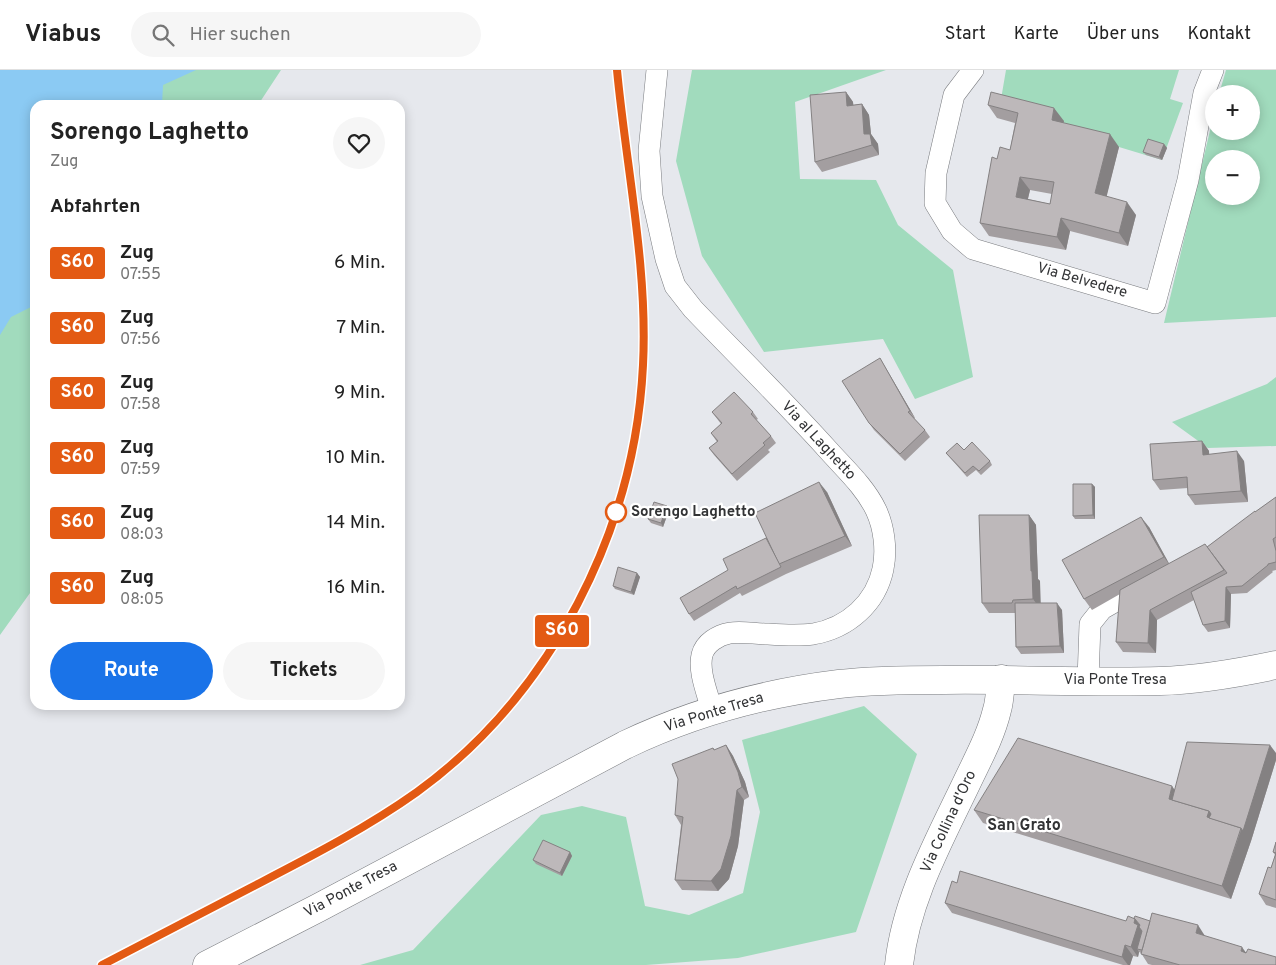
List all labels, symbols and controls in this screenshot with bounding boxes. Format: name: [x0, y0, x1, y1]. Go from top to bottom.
search box: [131, 12, 481, 57]
text: Viabus: [25, 20, 101, 50]
icon: search: [149, 21, 177, 49]
text: Hier suchen: [189, 23, 291, 47]
text: Start: [945, 23, 986, 46]
text: Karte: [1014, 23, 1059, 46]
text: Über uns: [1087, 23, 1159, 46]
text: Kontakt: [1187, 23, 1251, 46]
map controls: [1205, 85, 1260, 205]
button: +: [1205, 85, 1260, 140]
button: heart: [333, 117, 385, 169]
text: Sorengo Laghetto: [50, 118, 249, 148]
button: −: [1205, 150, 1260, 205]
text: Zug: [50, 152, 78, 172]
text: Abfahrten: [50, 195, 140, 219]
text: Zug: [120, 241, 154, 265]
text: S60: [61, 251, 94, 274]
text: 6 Min.: [334, 251, 385, 275]
street label: Via Belvedere: [1035, 259, 1129, 303]
text: 07:55: [120, 265, 161, 285]
text: Zug: [120, 306, 154, 330]
text: S60: [61, 316, 94, 339]
text: 7 Min.: [336, 316, 385, 340]
text: 07:56: [120, 330, 161, 350]
text: Zug: [120, 371, 154, 395]
text: S60: [61, 381, 94, 404]
text: 9 Min.: [334, 381, 385, 405]
text: 07:58: [120, 395, 161, 415]
street label: Via al Laghetto: [777, 398, 859, 484]
text: Zug: [120, 436, 154, 460]
text: S60: [61, 446, 94, 469]
text: 10 Min.: [326, 446, 385, 470]
text: 07:59: [120, 460, 160, 480]
text: Zug: [120, 501, 154, 525]
marker: Sorengo Laghetto: [605, 501, 627, 523]
place label: Sorengo Laghetto: [631, 503, 755, 522]
text: S60: [61, 511, 94, 534]
text: 14 Min.: [327, 511, 385, 535]
text: 08:03: [120, 525, 164, 545]
text: Zug: [120, 566, 154, 590]
text: S60: [61, 576, 94, 599]
text: 16 Min.: [327, 576, 385, 600]
text: 08:05: [120, 590, 164, 610]
line badge: S60: [533, 615, 591, 647]
text: S60: [545, 619, 579, 642]
button: Route: [50, 642, 213, 700]
button: Tickets: [223, 642, 385, 700]
street label: Via Ponte Tresa: [1063, 671, 1167, 690]
street label: Via Ponte Tresa: [662, 689, 766, 737]
street label: Via Collina d'Oro: [917, 768, 981, 876]
district label: San Grato: [987, 816, 1061, 836]
street label: Via Ponte Tresa: [301, 857, 401, 923]

